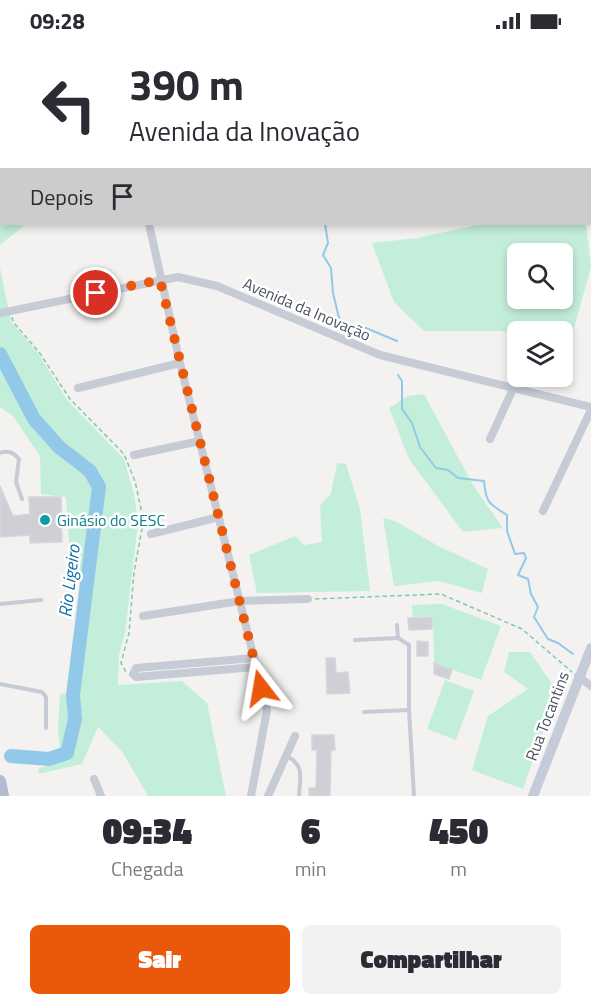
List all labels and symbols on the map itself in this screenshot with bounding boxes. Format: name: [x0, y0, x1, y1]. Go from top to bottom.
pin: [70, 267, 121, 318]
street label: Avenida da Inovação: [239, 271, 375, 347]
place label: Ginásio do SESC: [57, 508, 165, 532]
marker: Ginásio do SESC: [38, 513, 52, 527]
water label: Rio Ligeiro: [51, 542, 87, 619]
position arrow: [229, 656, 293, 720]
street label: Rua Tocantins: [519, 668, 575, 764]

